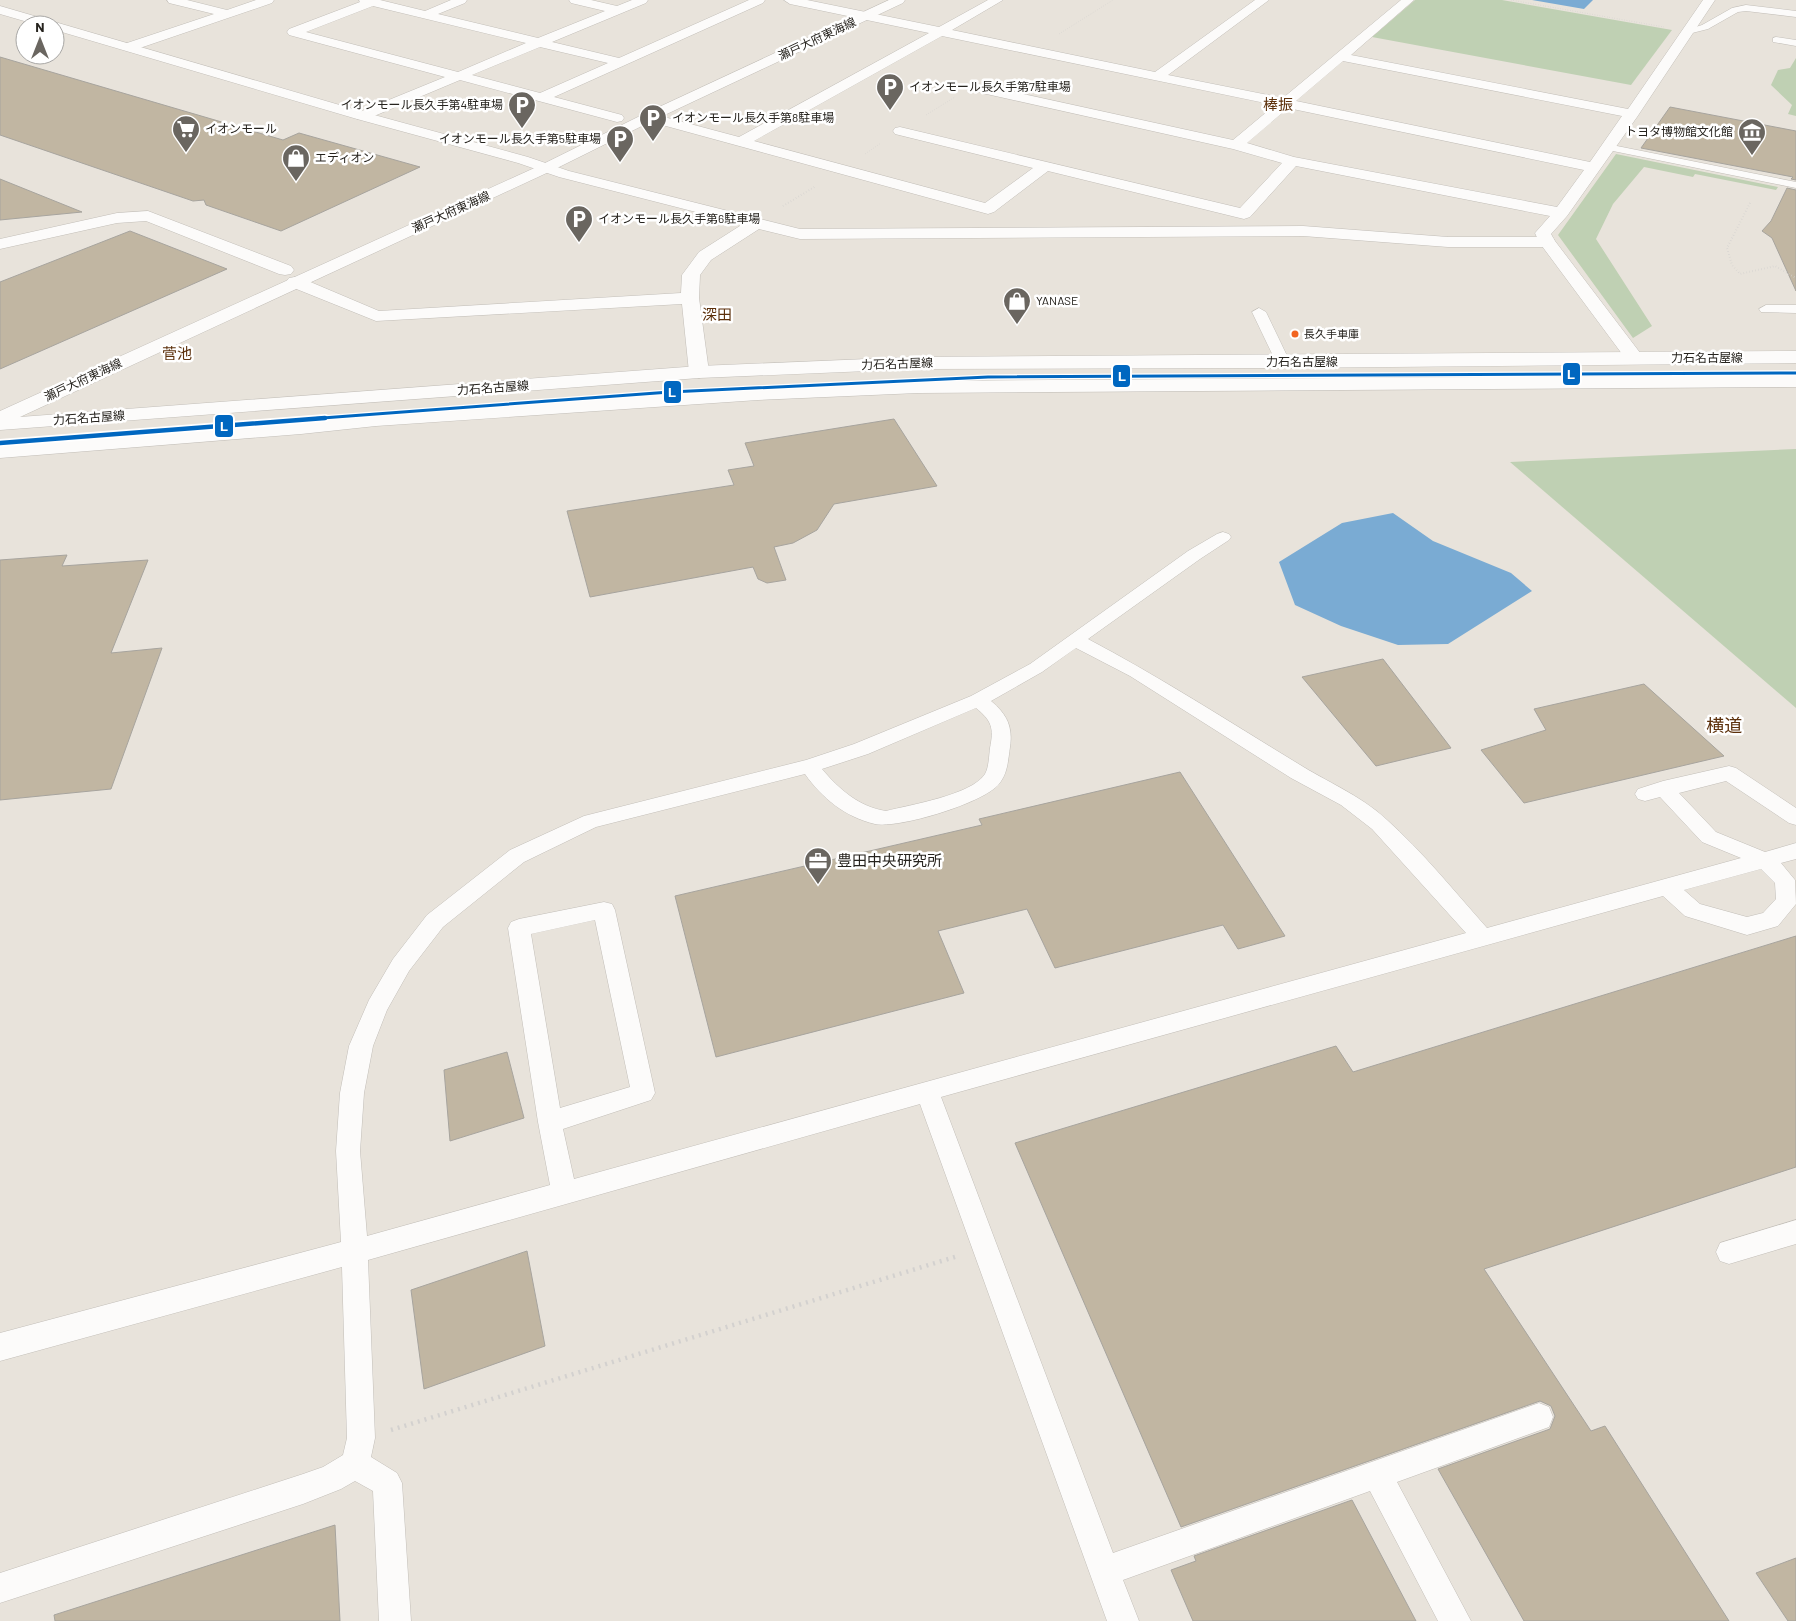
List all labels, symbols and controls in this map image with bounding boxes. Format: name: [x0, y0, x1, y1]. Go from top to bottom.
street label: 瀬戸大府東海線: [776, 14, 858, 62]
north arrow: [15, 15, 65, 65]
text: N: [35, 18, 45, 35]
parking icon: イオンモール長久手第7駐車場: [875, 72, 905, 111]
place label: イオンモール長久手第7駐車場: [909, 79, 1071, 93]
parking icon: イオンモール長久手第4駐車場: [507, 90, 537, 129]
district label: 棒振: [1263, 95, 1293, 113]
place label: イオンモール長久手第4駐車場: [340, 97, 503, 111]
parking icon: イオンモール長久手第8駐車場: [638, 103, 668, 142]
place label: イオンモール長久手第8駐車場: [672, 110, 834, 124]
supermarket icon: イオンモール: [171, 114, 201, 153]
museum icon: トヨタ博物館文化館: [1737, 117, 1767, 156]
place label: イオンモール: [205, 121, 277, 135]
parking icon: イオンモール長久手第5駐車場: [605, 124, 635, 163]
place label: トヨタ博物館文化館: [1625, 124, 1733, 138]
place label: イオンモール長久手第5駐車場: [439, 131, 601, 145]
shop icon: エディオン: [281, 143, 311, 182]
place label: エディオン: [315, 150, 374, 164]
street label: 瀬戸大府東海線: [409, 188, 492, 235]
parking icon: イオンモール長久手第6駐車場: [564, 204, 594, 243]
place label: イオンモール長久手第6駐車場: [598, 211, 760, 225]
shop icon: YANASE: [1002, 286, 1032, 325]
place label: YANASE: [1036, 293, 1078, 307]
district label: 深田: [702, 305, 732, 323]
place label: 長久手車庫: [1304, 327, 1359, 340]
marker: 長久手車庫: [1290, 329, 1300, 339]
district label: 菅池: [162, 344, 192, 362]
street label: 力石名古屋線: [1671, 350, 1743, 364]
street label: 力石名古屋線: [1266, 354, 1338, 368]
street label: 瀬戸大府東海線: [42, 355, 124, 403]
street label: 力石名古屋線: [861, 355, 933, 371]
line badge: L: [1562, 362, 1581, 386]
line badge: L: [1112, 364, 1131, 388]
text: L: [1567, 365, 1575, 382]
text: L: [1118, 367, 1126, 384]
street label: 力石名古屋線: [457, 378, 529, 396]
line badge: L: [663, 380, 682, 404]
text: L: [668, 383, 676, 400]
street label: 力石名古屋線: [53, 408, 125, 426]
line badge: L: [214, 414, 234, 438]
text: L: [220, 417, 228, 434]
district label: 横道: [1706, 714, 1742, 736]
office icon: 豊田中央研究所: [803, 846, 833, 885]
place label: 豊田中央研究所: [837, 851, 942, 869]

